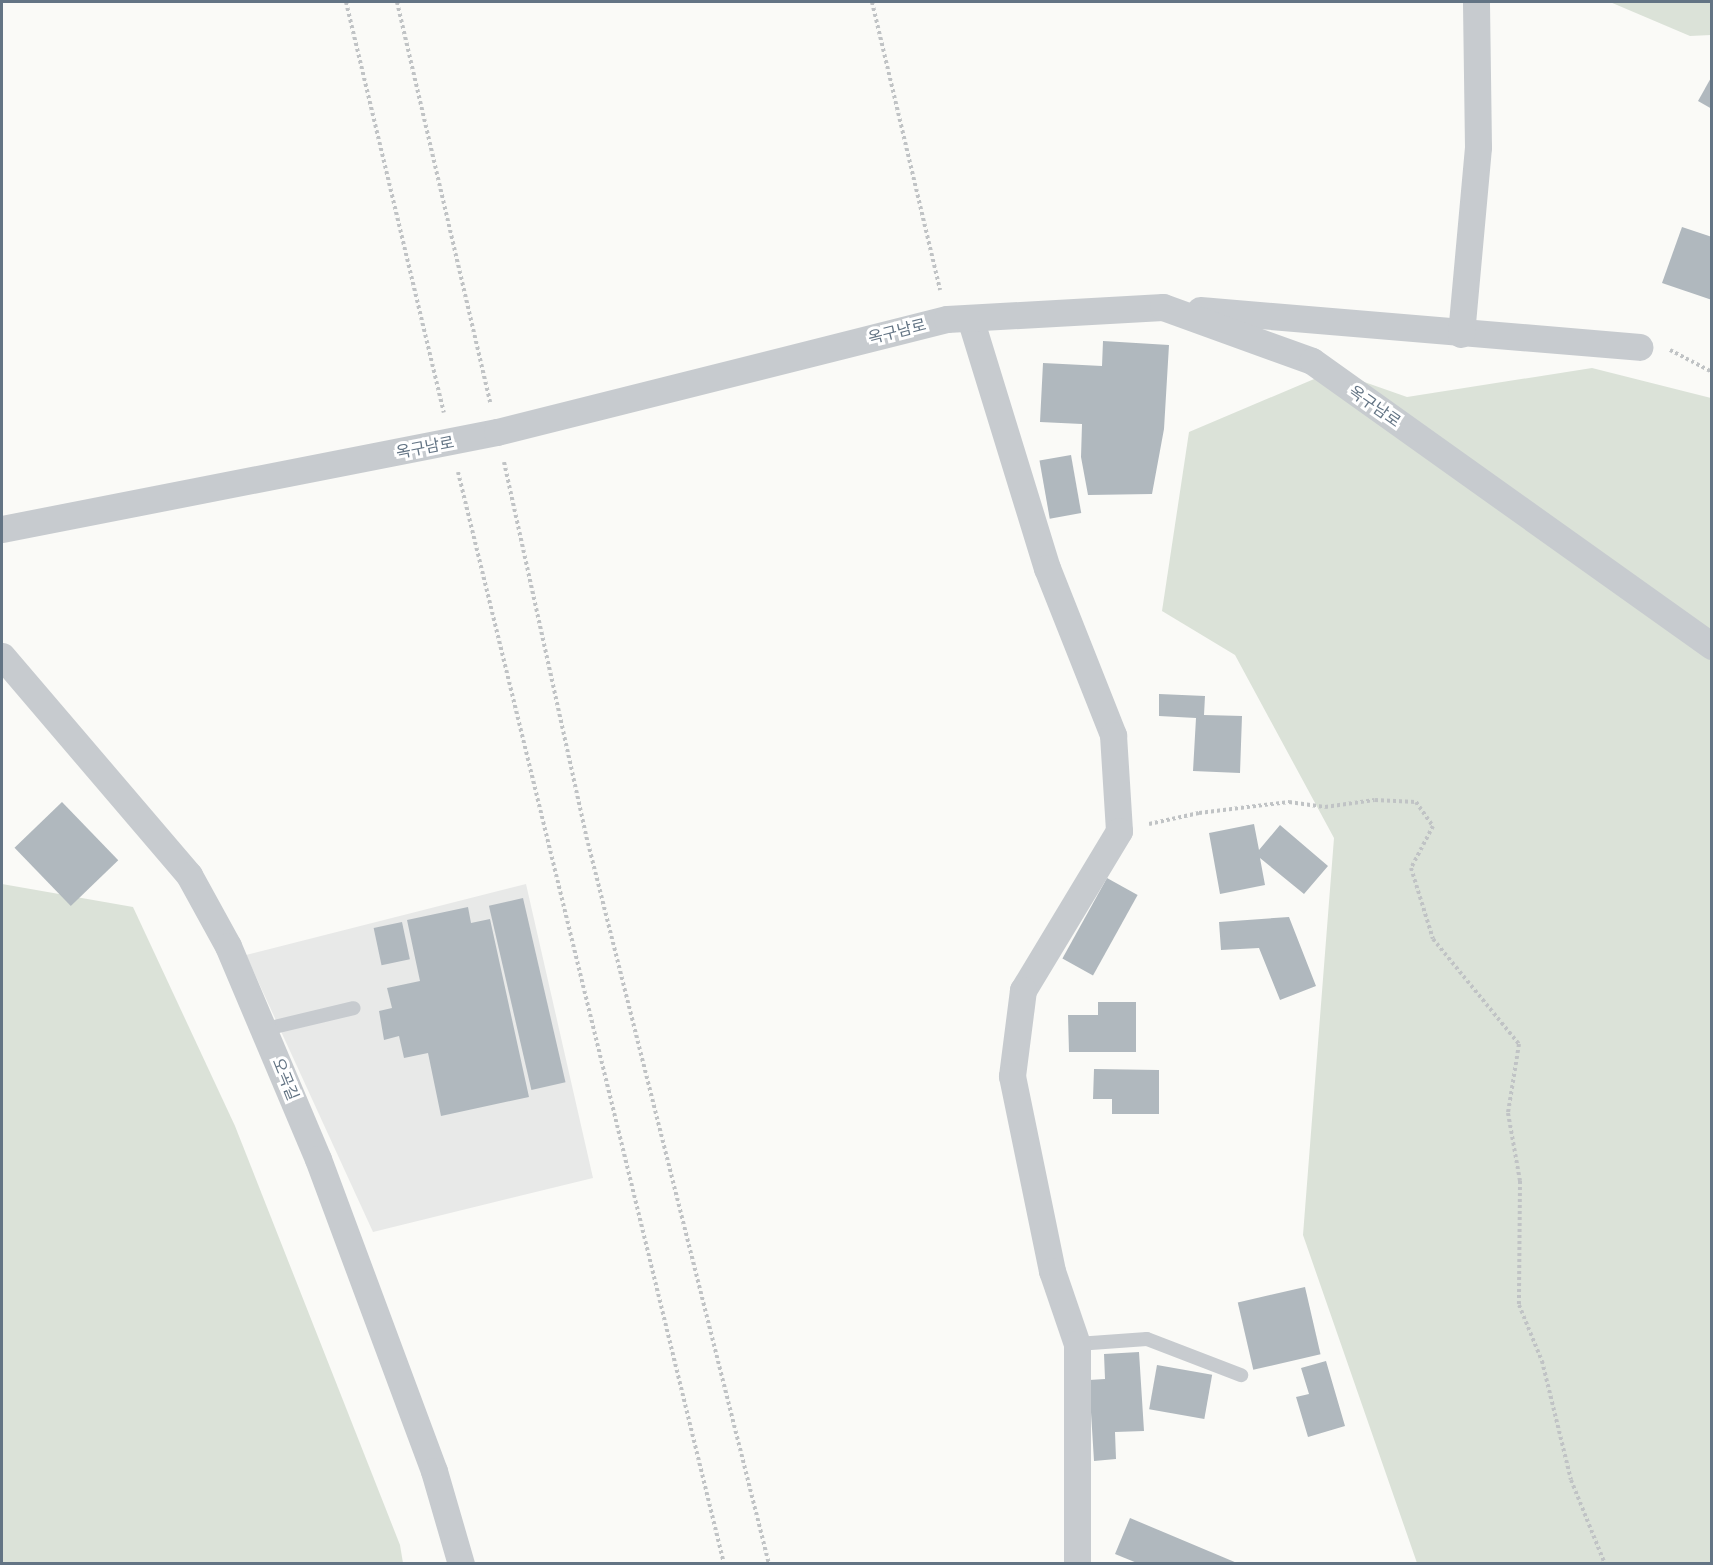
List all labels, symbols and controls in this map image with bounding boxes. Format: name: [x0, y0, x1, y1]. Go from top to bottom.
street label: 옥구남로: [866, 315, 928, 347]
street label: 옥구남로: [1345, 381, 1405, 431]
street label: 옥구남로: [394, 432, 456, 462]
street label: 오곡길: [269, 1055, 303, 1103]

